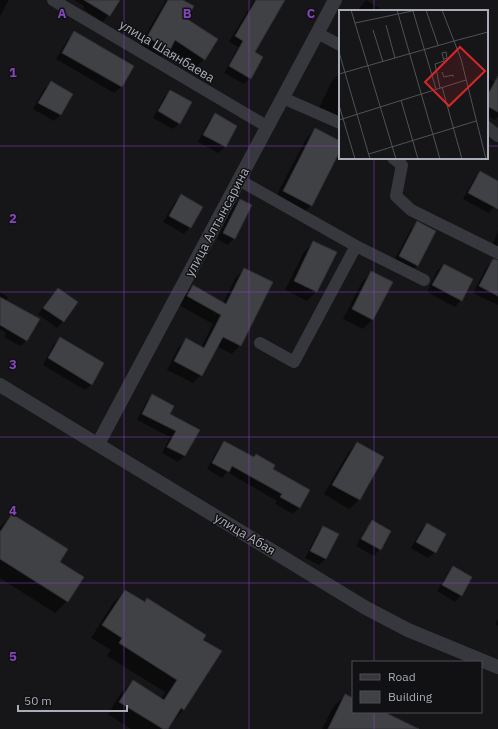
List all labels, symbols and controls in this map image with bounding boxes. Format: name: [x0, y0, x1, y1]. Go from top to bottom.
text: A: [58, 5, 67, 22]
text: B: [183, 5, 192, 22]
text: C: [307, 5, 316, 22]
inset map: [339, 10, 488, 159]
street label: улица Шаянбаева: [116, 16, 218, 86]
text: 1: [9, 64, 17, 81]
street label: улица Алтынсарина: [181, 164, 253, 280]
text: 2: [9, 210, 17, 227]
text: 3: [9, 356, 17, 373]
text: 4: [9, 502, 17, 519]
street label: улица Абая: [211, 509, 279, 559]
text: 5: [9, 648, 17, 665]
legend: [352, 661, 482, 713]
text: Road: [388, 669, 416, 684]
scale bar: [18, 687, 127, 713]
text: Building: [388, 689, 433, 704]
text: 50 m: [24, 693, 52, 708]

